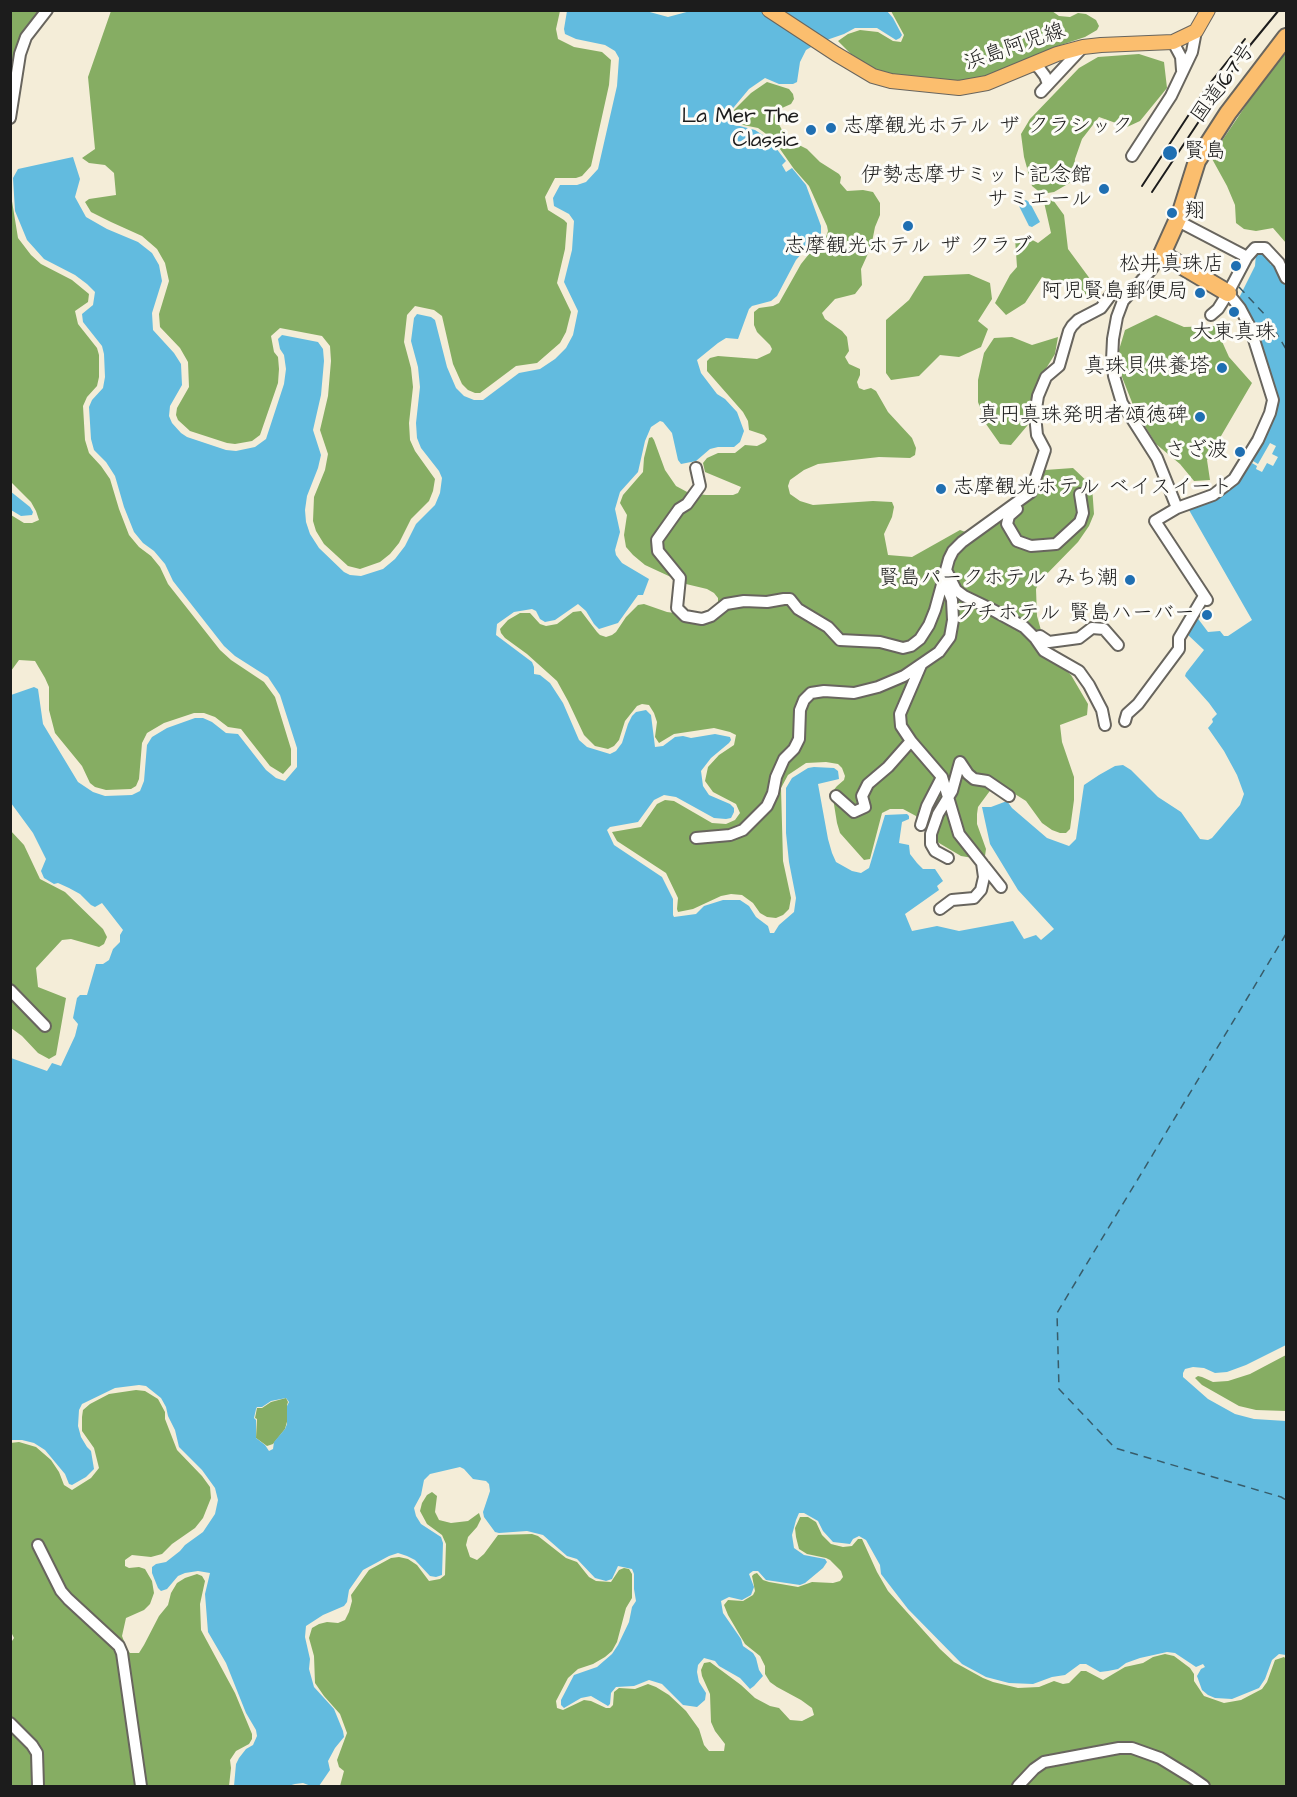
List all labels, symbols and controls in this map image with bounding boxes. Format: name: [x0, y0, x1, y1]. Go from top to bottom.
street label: 浜島阿児線: [961, 19, 1069, 77]
street label: 国道167号: [1187, 39, 1261, 129]
place label: La Mer The Classic: [682, 105, 799, 155]
place label: 志摩観光ホテル ザ クラシック: [843, 115, 1133, 141]
marker: 志摩観光ホテル ザ クラシック: [824, 121, 838, 135]
marker: La Mer The Classic: [804, 123, 818, 137]
place label: 賢島: [1184, 140, 1226, 166]
marker: 賢島: [1161, 144, 1179, 162]
place label: 伊勢志摩サミット記念館 サミエール: [861, 164, 1092, 214]
marker: 伊勢志摩サミット記念館 サミエール: [1097, 182, 1111, 196]
place label: 翔: [1184, 200, 1205, 226]
marker: 翔: [1165, 206, 1179, 220]
marker: 志摩観光ホテル ザ クラブ: [901, 219, 915, 233]
place label: 志摩観光ホテル ザ クラブ: [784, 235, 1032, 261]
place label: 松井真珠店: [1119, 253, 1224, 279]
marker: 松井真珠店: [1229, 259, 1243, 273]
place label: 阿児賢島郵便局: [1041, 280, 1188, 306]
marker: 阿児賢島郵便局: [1193, 286, 1207, 300]
marker: 大東真珠: [1227, 305, 1241, 319]
place label: 大東真珠: [1192, 321, 1276, 347]
place label: 真珠貝供養塔: [1084, 355, 1210, 381]
marker: 真珠貝供養塔: [1215, 361, 1229, 375]
place label: 真円真珠発明者頌徳碑: [978, 404, 1188, 430]
marker: 真円真珠発明者頌徳碑: [1193, 410, 1207, 424]
place label: さざ波: [1165, 439, 1228, 465]
marker: さざ波: [1233, 445, 1247, 459]
place label: 志摩観光ホテル ベイスイート: [953, 476, 1233, 502]
marker: 志摩観光ホテル ベイスイート: [934, 482, 948, 496]
place label: 賢島パークホテル みち潮: [879, 567, 1118, 593]
marker: 賢島パークホテル みち潮: [1123, 573, 1137, 587]
place label: プチホテル 賢島ハーバー: [956, 602, 1195, 628]
marker: プチホテル 賢島ハーバー: [1200, 608, 1214, 622]

